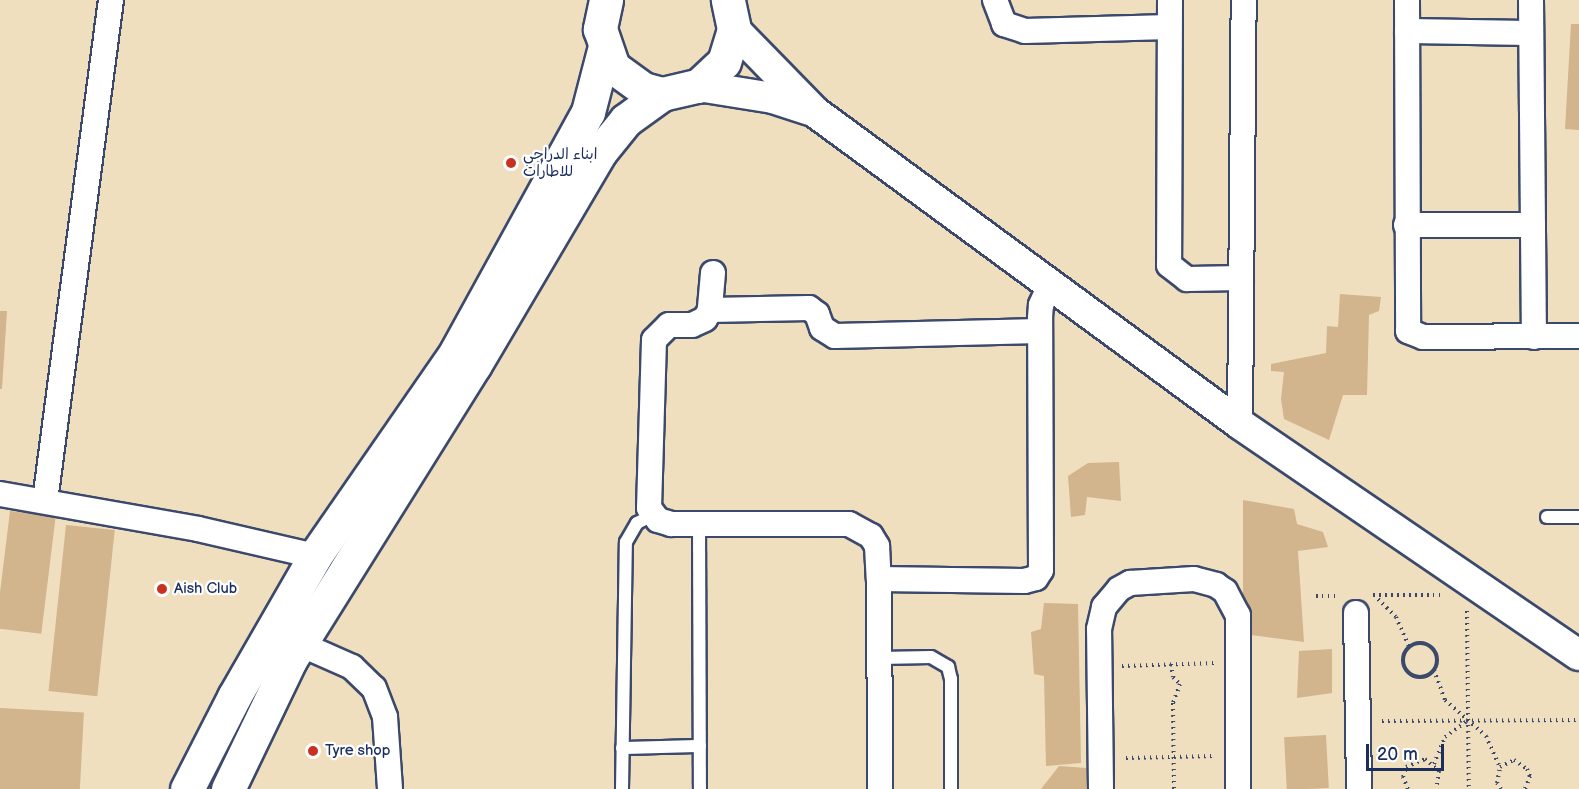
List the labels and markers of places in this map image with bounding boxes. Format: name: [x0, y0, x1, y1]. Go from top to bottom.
place label: ابناء الدراجي للاطارات: [523, 145, 597, 180]
marker: ابناء الدراجي للاطارات: [504, 156, 518, 170]
place label: Aish Club: [174, 580, 237, 598]
marker: Aish Club: [155, 582, 169, 596]
place label: Tyre shop: [325, 742, 391, 760]
marker: Tyre shop: [306, 744, 320, 758]

